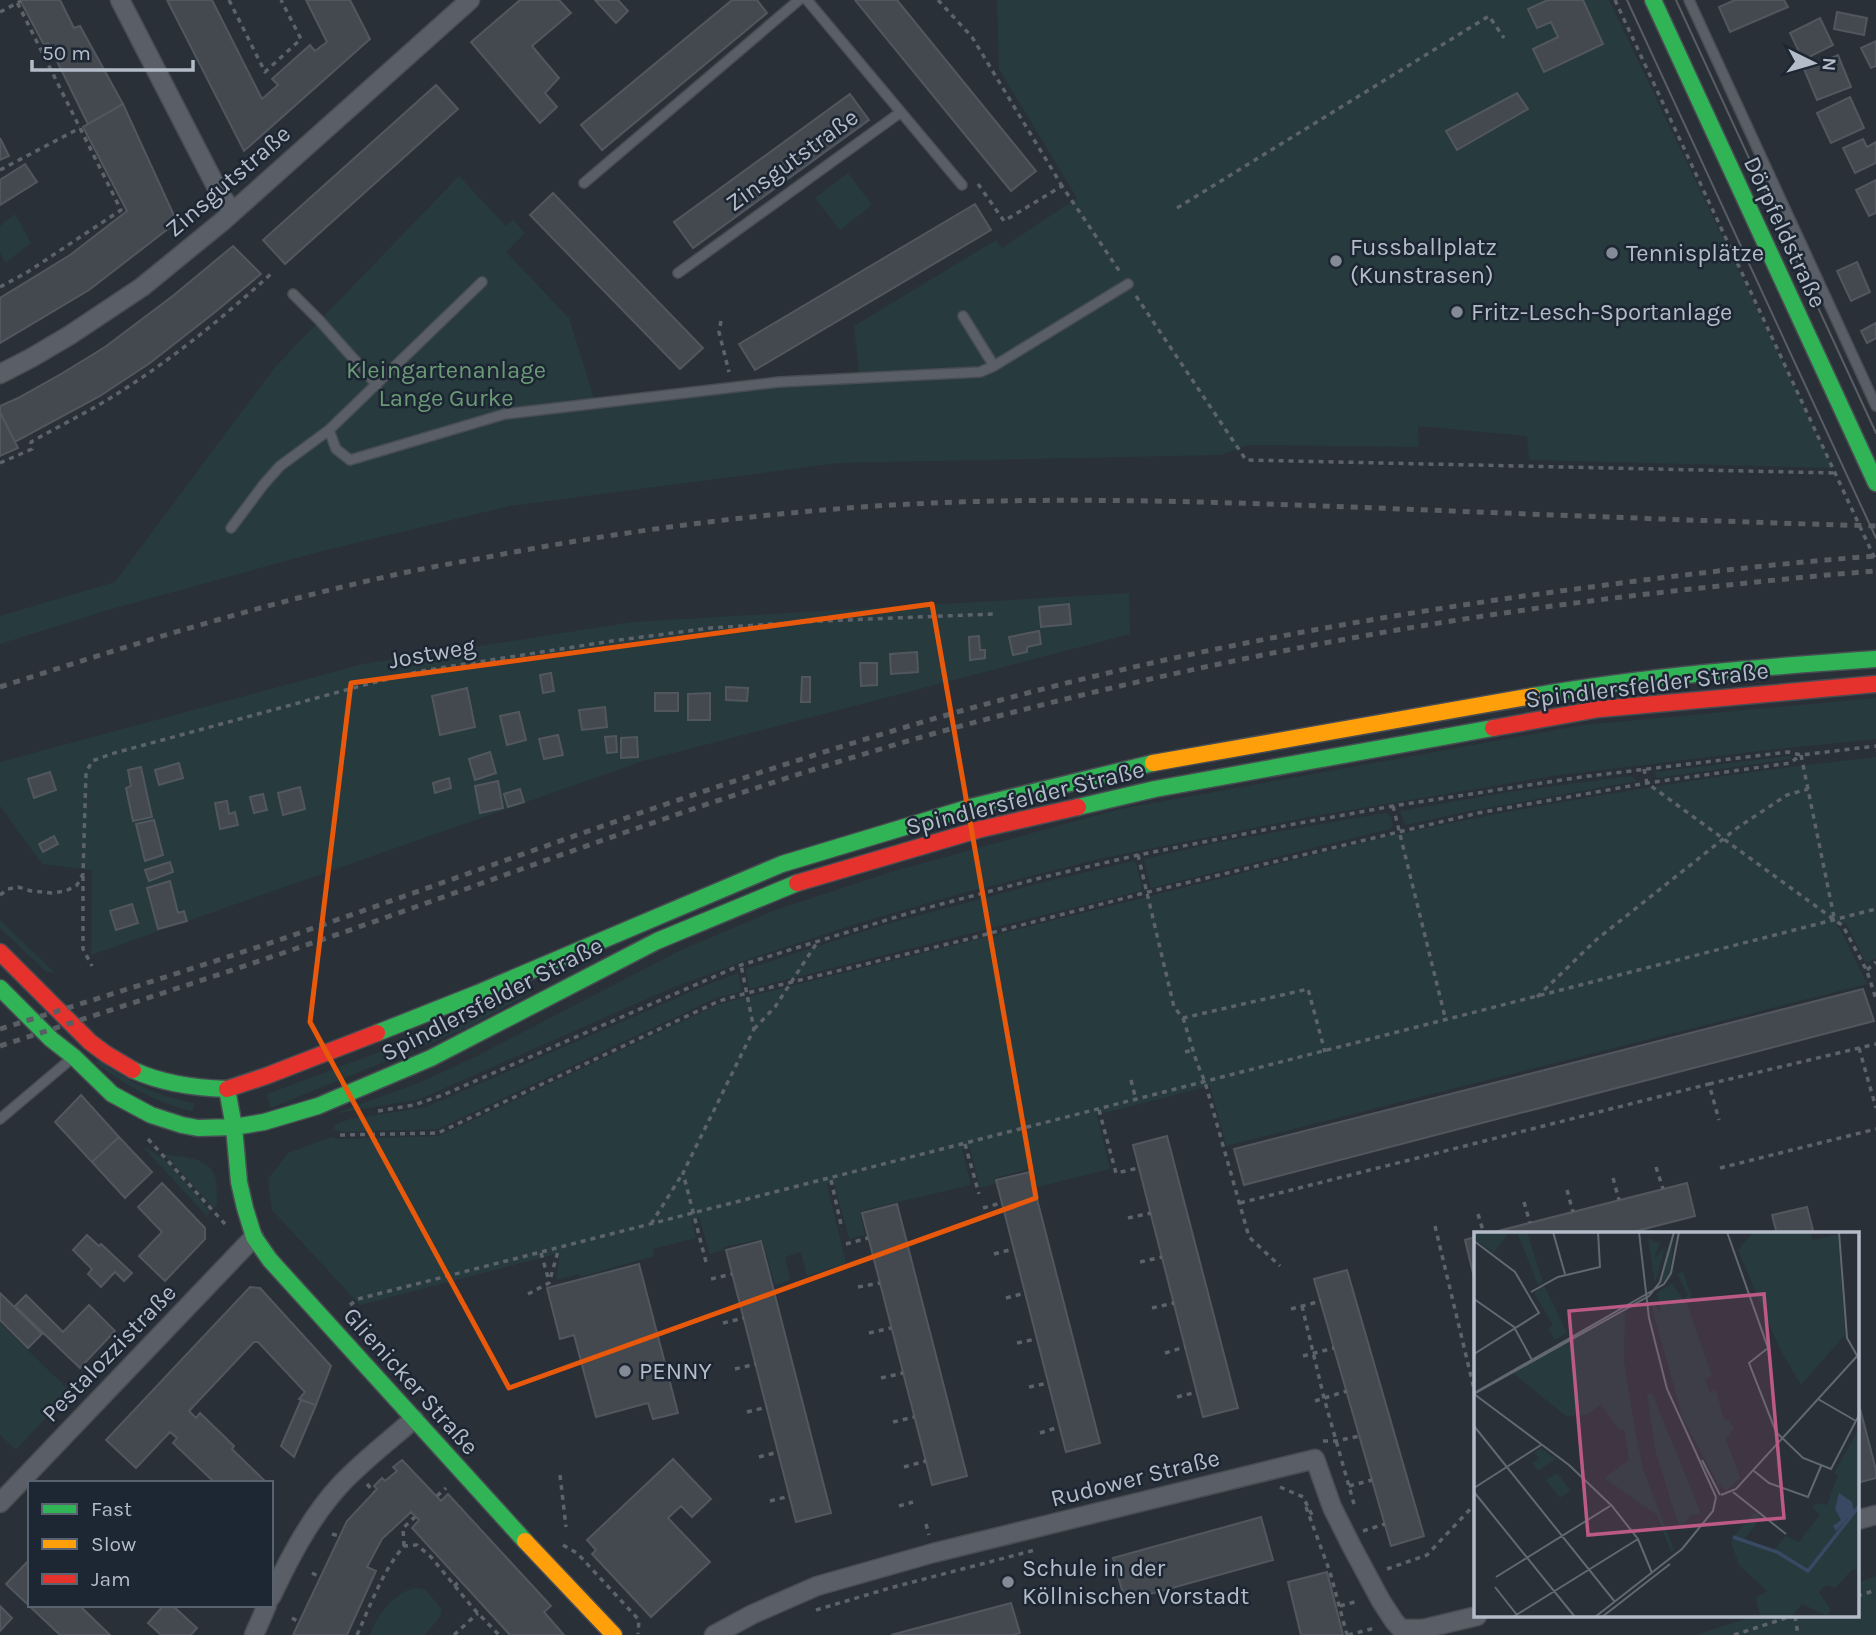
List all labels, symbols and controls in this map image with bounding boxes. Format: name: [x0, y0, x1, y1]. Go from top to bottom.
scale bar: [32, 28, 192, 72]
north arrow: [1778, 28, 1848, 98]
text: 50 m: [42, 41, 91, 65]
text: N: [1817, 57, 1840, 72]
street label: Zinsgutstraße: [721, 103, 863, 217]
street label: Zinsgutstraße: [160, 119, 296, 243]
street label: Dörpfeldstraße: [1738, 152, 1832, 312]
place label: Fussballplatz (Kunstrasen): [1350, 233, 1497, 289]
place label: Tennisplätze: [1626, 239, 1764, 267]
marker: Tennisplätze: [1604, 245, 1620, 261]
marker: Fussballplatz (Kunstrasen): [1328, 253, 1344, 269]
place label: Fritz-Lesch-Sportanlage: [1471, 298, 1732, 326]
marker: Fritz-Lesch-Sportanlage: [1449, 304, 1465, 320]
park label: Kleingartenanlage Lange Gurke: [346, 356, 546, 412]
street label: Jostweg: [386, 632, 478, 674]
street label: Spindlersfelder Straße: [1524, 656, 1770, 714]
street label: Spindlersfelder Straße: [903, 755, 1147, 841]
street label: Spindlersfelder Straße: [377, 931, 607, 1067]
inset map: [1474, 1232, 1858, 1618]
street label: Pestalozzistraße: [36, 1278, 182, 1428]
street label: Glienicker Straße: [338, 1302, 484, 1460]
place label: PENNY: [639, 1357, 712, 1385]
marker: PENNY: [617, 1363, 633, 1379]
street label: Rudower Straße: [1048, 1443, 1222, 1513]
legend: [28, 1481, 273, 1607]
text: Fast: [91, 1497, 132, 1521]
text: Slow: [91, 1532, 136, 1556]
place label: Schule in der Köllnischen Vorstadt: [1022, 1554, 1249, 1610]
text: Jam: [91, 1567, 131, 1591]
marker: Schule in der Köllnischen Vorstadt: [1000, 1574, 1016, 1590]

